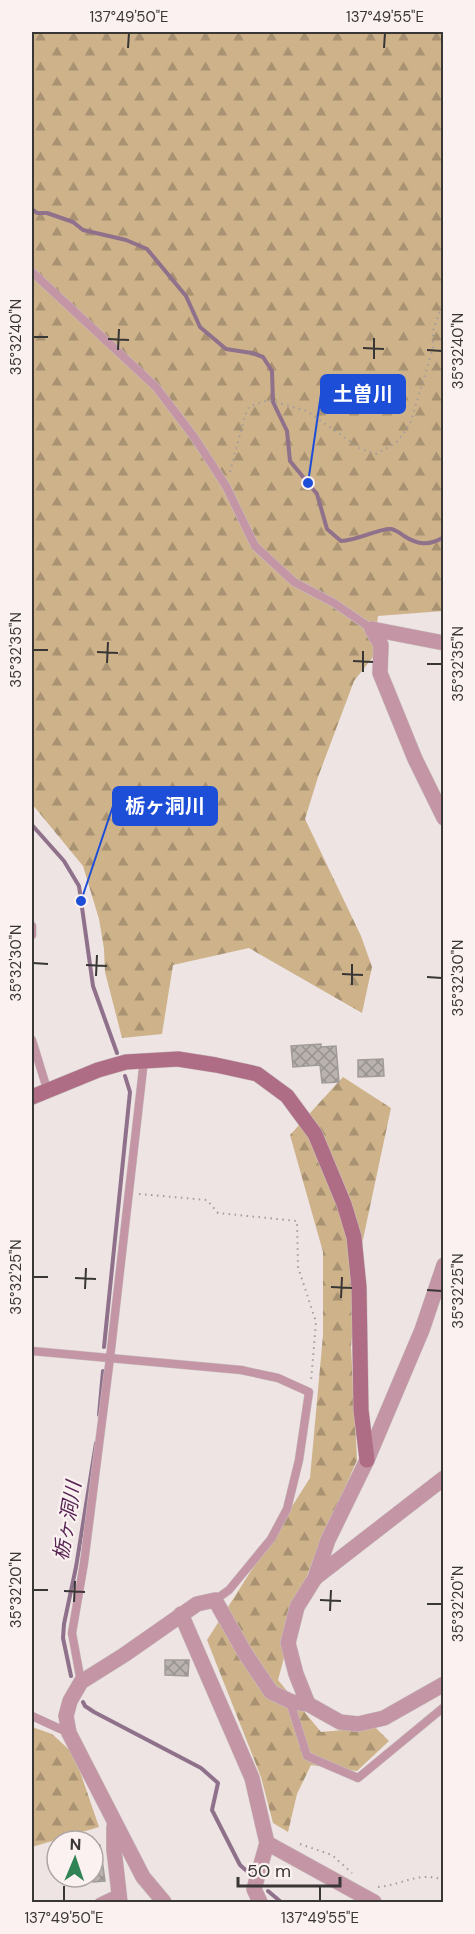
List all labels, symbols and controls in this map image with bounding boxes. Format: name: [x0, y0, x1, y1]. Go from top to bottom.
text: 137°49'50"E: [89, 7, 169, 27]
text: 137°49'55"E: [346, 7, 424, 27]
text: 35°32'40"N: [6, 299, 26, 375]
text: 35°32'40"N: [448, 313, 468, 389]
callout: 土曽川: [321, 375, 405, 413]
text: 土曽川: [333, 381, 393, 407]
text: 35°32'35"N: [6, 612, 26, 688]
text: 35°32'35"N: [448, 626, 468, 702]
callout: 栃ヶ洞川: [113, 787, 217, 825]
text: 栃ヶ洞川: [125, 793, 205, 819]
text: 35°32'30"N: [6, 925, 26, 1001]
text: 35°32'30"N: [448, 940, 468, 1016]
text: 35°32'25"N: [6, 1239, 26, 1315]
text: 35°32'25"N: [448, 1253, 468, 1329]
water label: 栃ヶ洞川: [47, 1477, 87, 1563]
text: 35°32'20"N: [6, 1552, 26, 1628]
text: 35°32'20"N: [448, 1566, 468, 1642]
north arrow: [45, 1829, 105, 1889]
text: N: [69, 1834, 82, 1855]
scale bar: [238, 1850, 340, 1888]
text: 50 m: [247, 1859, 291, 1883]
text: 137°49'50"E: [24, 1908, 104, 1928]
text: 137°49'55"E: [281, 1908, 359, 1928]

